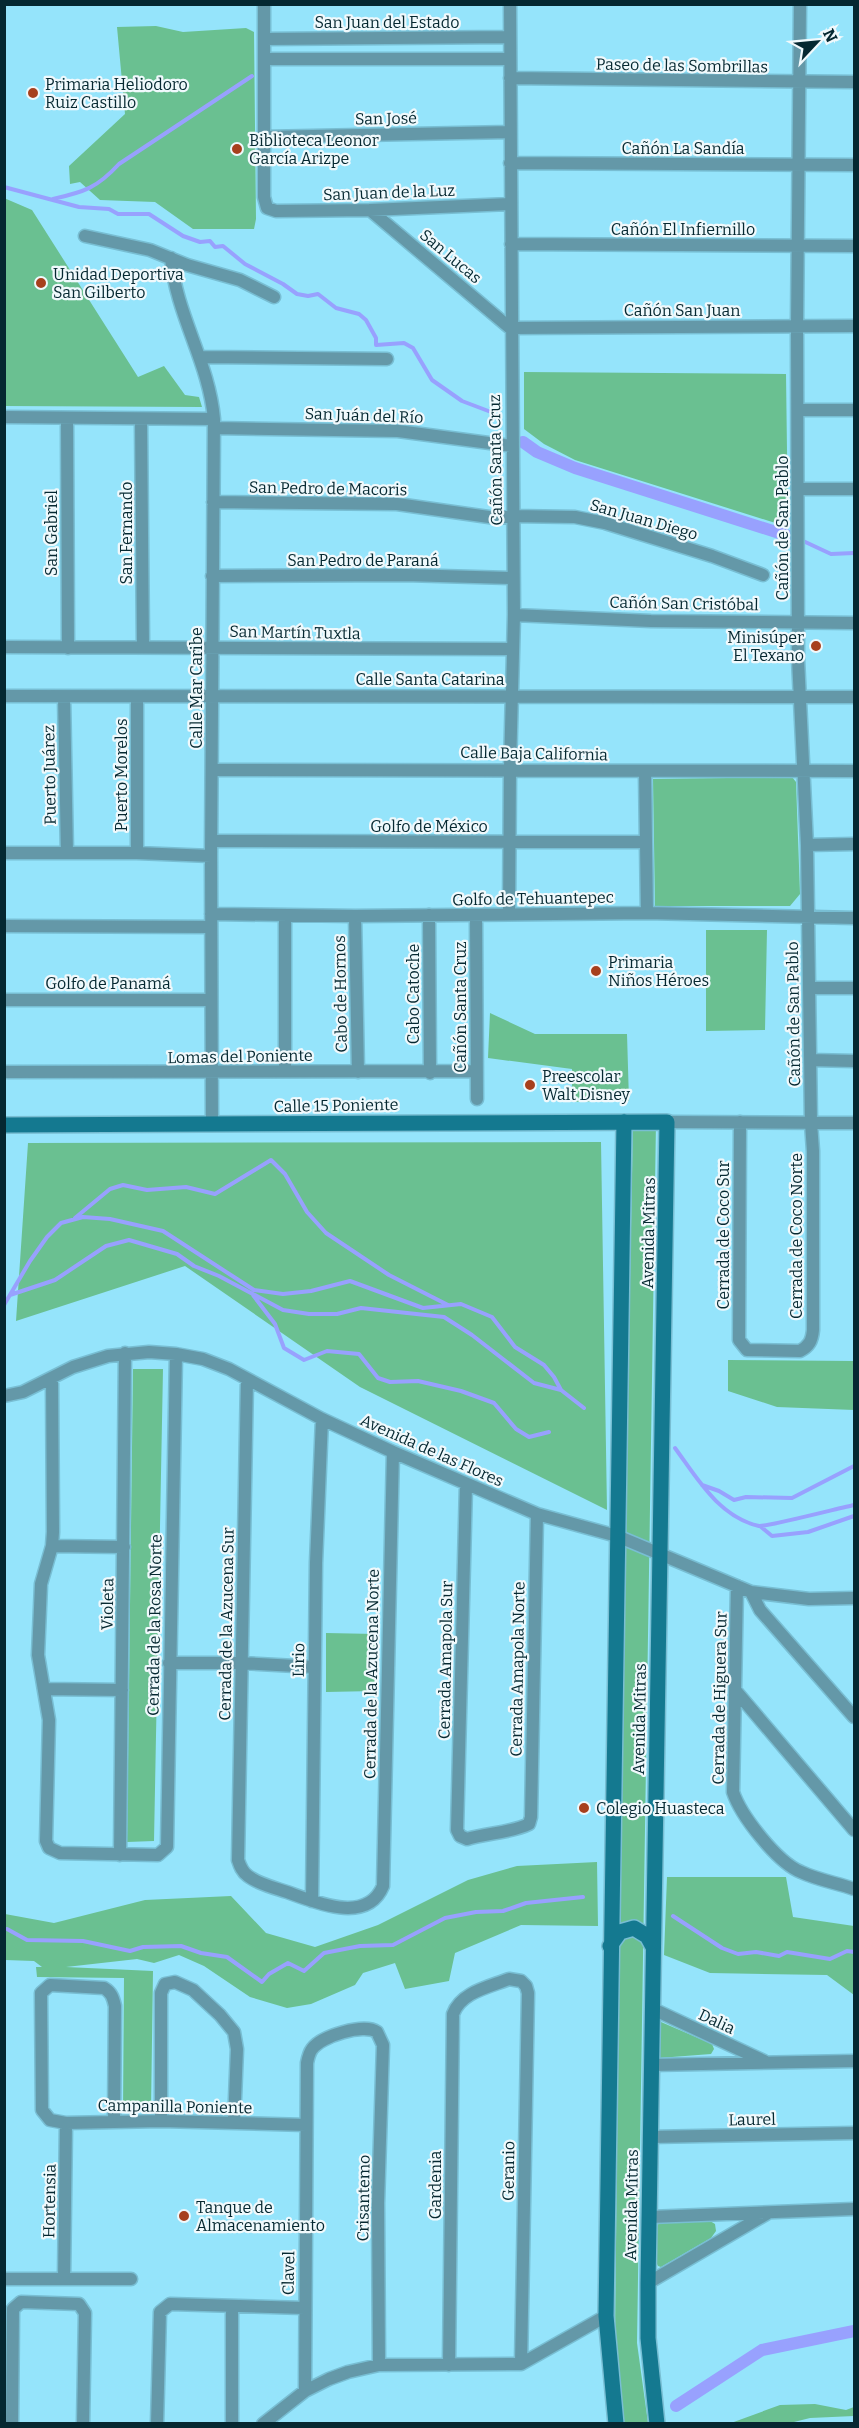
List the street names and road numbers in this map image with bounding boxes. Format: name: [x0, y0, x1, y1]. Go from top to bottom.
street label: San Juan del Estado: [315, 13, 459, 32]
street label: Paseo de las Sombrillas: [596, 54, 768, 77]
street label: San José: [355, 108, 417, 129]
street label: Cañón La Sandía: [622, 139, 745, 158]
street label: San Juan de la Luz: [323, 181, 456, 204]
street label: Cañón El Infiernillo: [611, 220, 755, 239]
street label: San Lucas: [416, 225, 485, 287]
street label: Cañón San Juan: [624, 301, 740, 320]
street label: Cañón Santa Cruz: [485, 394, 506, 526]
street label: San Juán del Río: [304, 404, 424, 427]
street label: Cañón de San Pablo: [773, 455, 792, 601]
street label: San Pedro de Macoris: [249, 478, 407, 499]
street label: San Fernando: [117, 482, 136, 584]
street label: San Gabriel: [42, 490, 61, 576]
street label: San Juan Diego: [588, 495, 700, 544]
street label: San Pedro de Paraná: [287, 551, 439, 570]
street label: Cañón San Cristóbal: [609, 593, 759, 614]
street label: San Martín Tuxtla: [229, 622, 361, 643]
street label: Calle Mar Caribe: [187, 627, 206, 749]
street label: Calle Santa Catarina: [355, 670, 505, 689]
street label: Puerto Morelos: [112, 718, 131, 832]
street label: Puerto Juárez: [39, 725, 60, 825]
street label: Calle Baja California: [460, 743, 608, 764]
street label: Golfo de México: [370, 817, 488, 836]
street label: Golfo de Tehuantepec: [452, 888, 614, 909]
street label: Cabo de Hornos: [330, 935, 351, 1053]
street label: Cañón Santa Cruz: [451, 941, 470, 1073]
street label: Cañón de San Pablo: [783, 941, 804, 1087]
street label: Cabo Catoche: [404, 944, 423, 1044]
street label: Golfo de Panamá: [45, 974, 171, 993]
street label: Lomas del Poniente: [167, 1046, 313, 1067]
street label: Calle 15 Poniente: [273, 1095, 399, 1116]
street label: Cerrada de Coco Norte: [787, 1153, 806, 1319]
street label: Cerrada de Coco Sur: [714, 1160, 733, 1310]
street label: Avenida Mitras: [638, 1177, 659, 1289]
street label: Avenida de las Flores: [357, 1410, 506, 1491]
street label: Cerrada de la Azucena Sur: [215, 1527, 238, 1721]
street label: Cerrada de la Rosa Norte: [143, 1534, 166, 1716]
street label: Cerrada de la Azucena Norte: [360, 1569, 383, 1779]
street label: Violeta: [98, 1578, 117, 1630]
street label: Cerrada Amapola Sur: [435, 1581, 456, 1739]
street label: Cerrada Amapola Norte: [506, 1581, 529, 1757]
street label: Cerrada de Higuera Sur: [708, 1611, 731, 1785]
street label: Lirio: [289, 1643, 308, 1677]
street label: Avenida Mitras: [629, 1663, 650, 1775]
street label: Dalia: [696, 2005, 738, 2038]
street label: Campanilla Poniente: [97, 2096, 253, 2117]
street label: Laurel: [728, 2110, 776, 2129]
street label: Geranio: [498, 2141, 519, 2201]
street label: Avenida Mitras: [621, 2149, 642, 2261]
street label: Gardenia: [426, 2150, 445, 2219]
street label: Crisantemo: [353, 2154, 374, 2242]
street label: Hortensia: [39, 2164, 60, 2238]
street label: Clavel: [279, 2250, 298, 2295]

